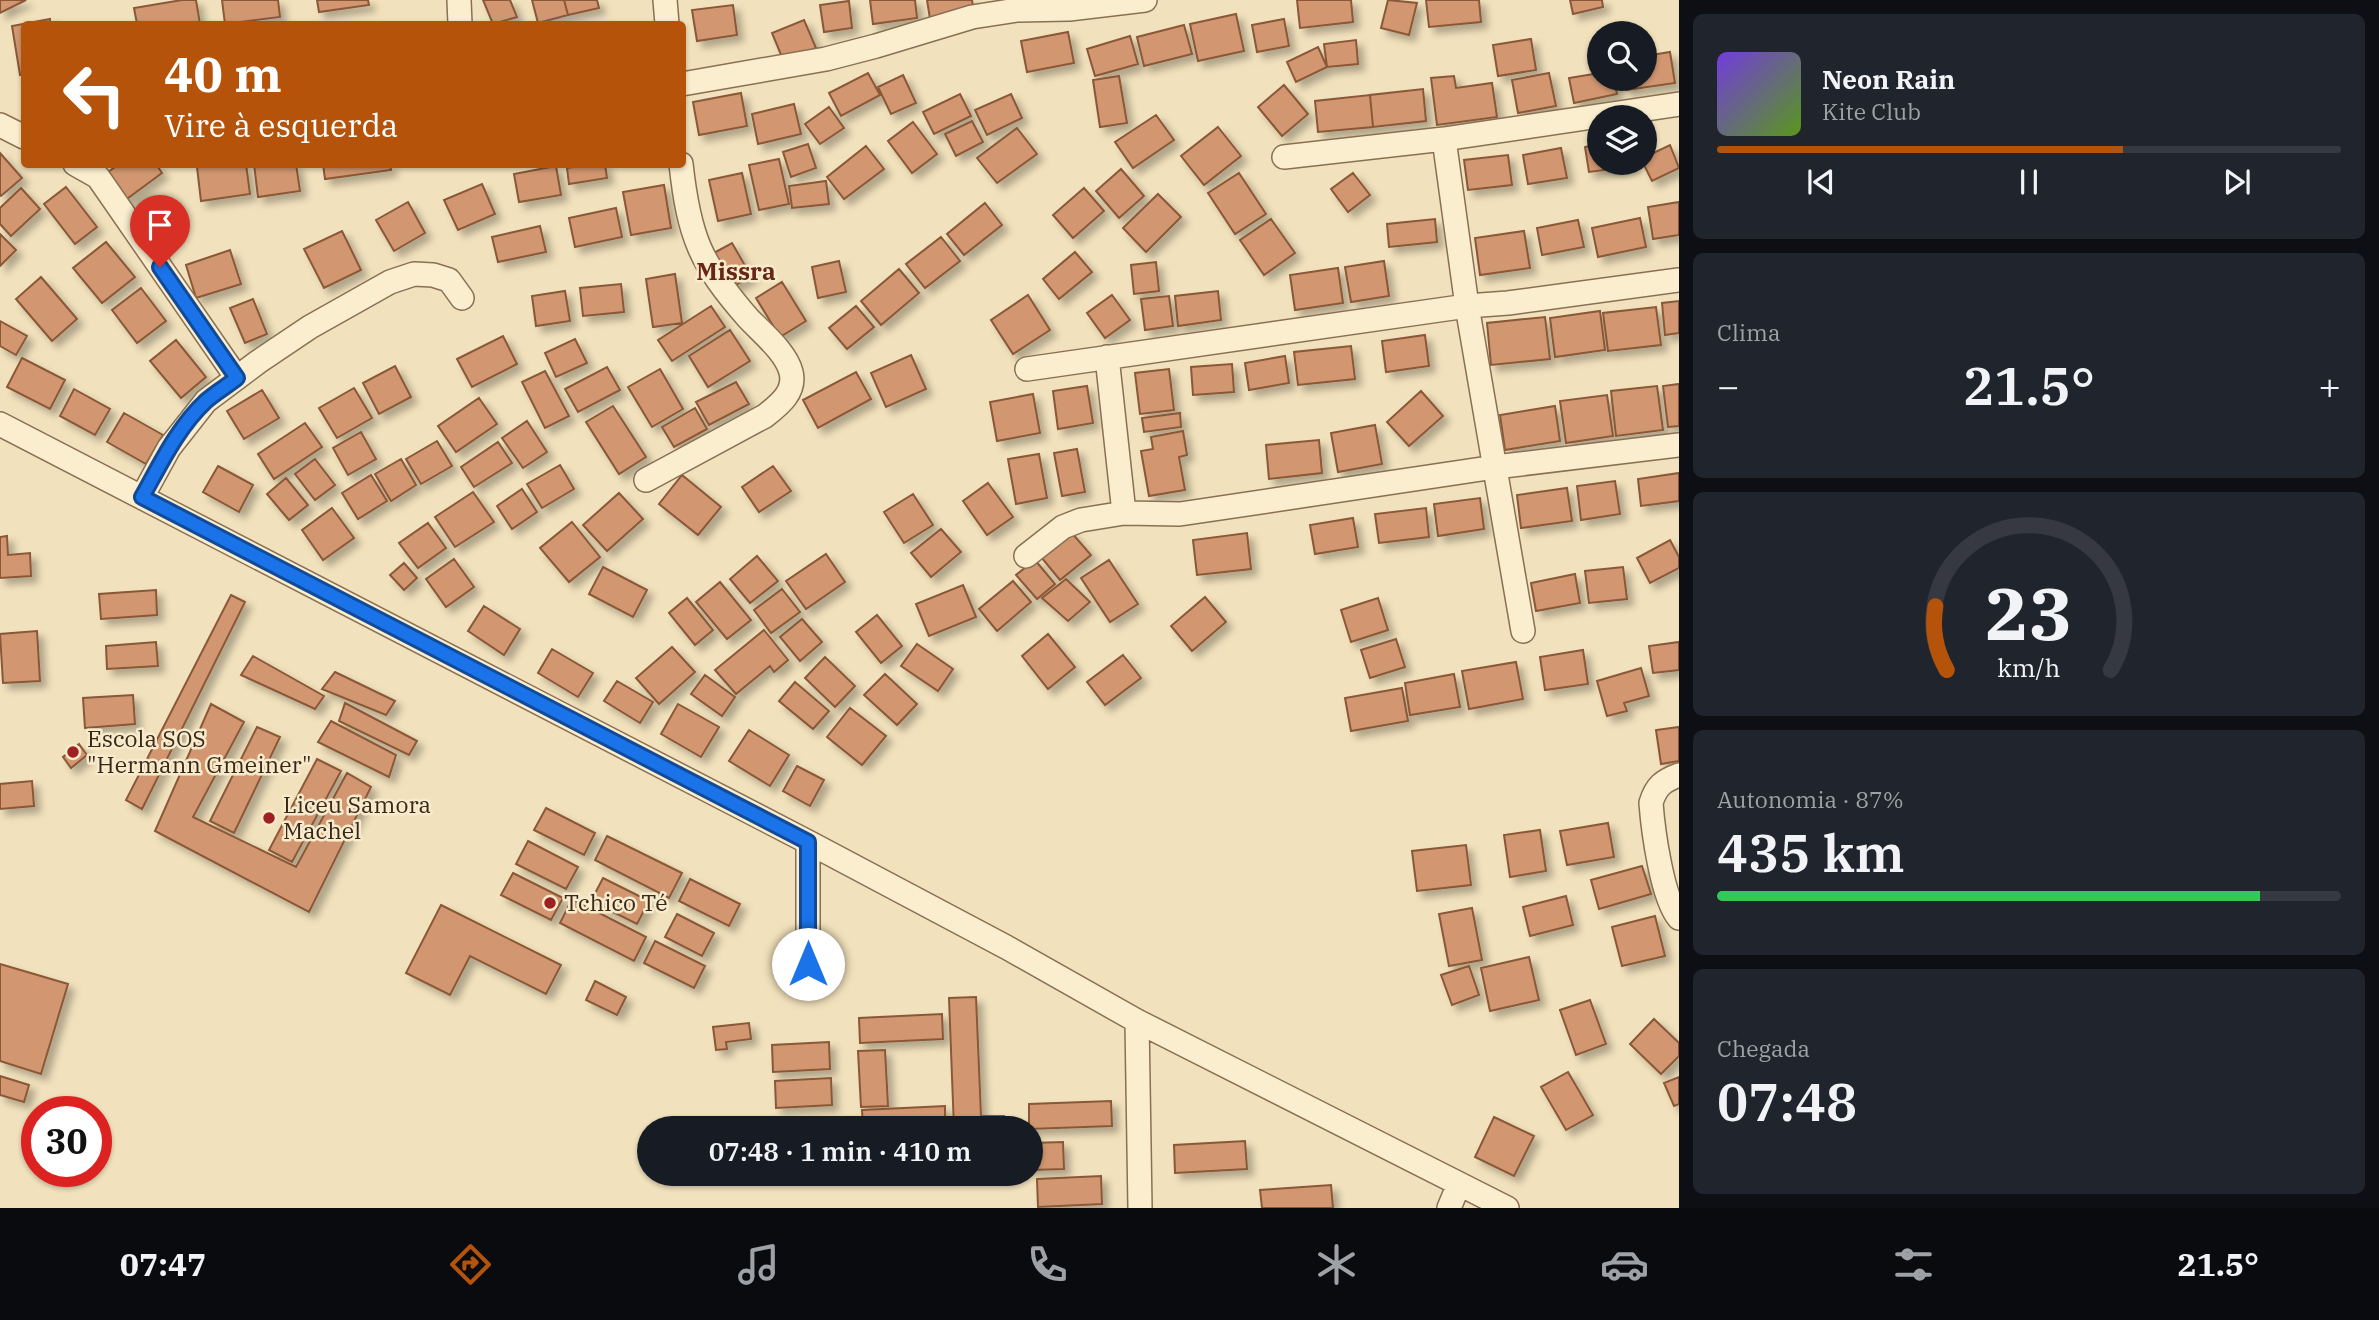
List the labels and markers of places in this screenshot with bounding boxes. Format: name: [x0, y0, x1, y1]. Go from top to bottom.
pin: [130, 195, 190, 267]
place label: Escola SOS "Hermann Gmeiner": [87, 723, 312, 779]
marker: Escola SOS "Hermann Gmeiner": [65, 744, 81, 760]
place label: Liceu Samora Machel: [283, 789, 431, 845]
marker: Liceu Samora Machel: [261, 810, 277, 826]
place label: Tchico Té: [564, 887, 668, 917]
marker: Tchico Té: [542, 895, 558, 911]

